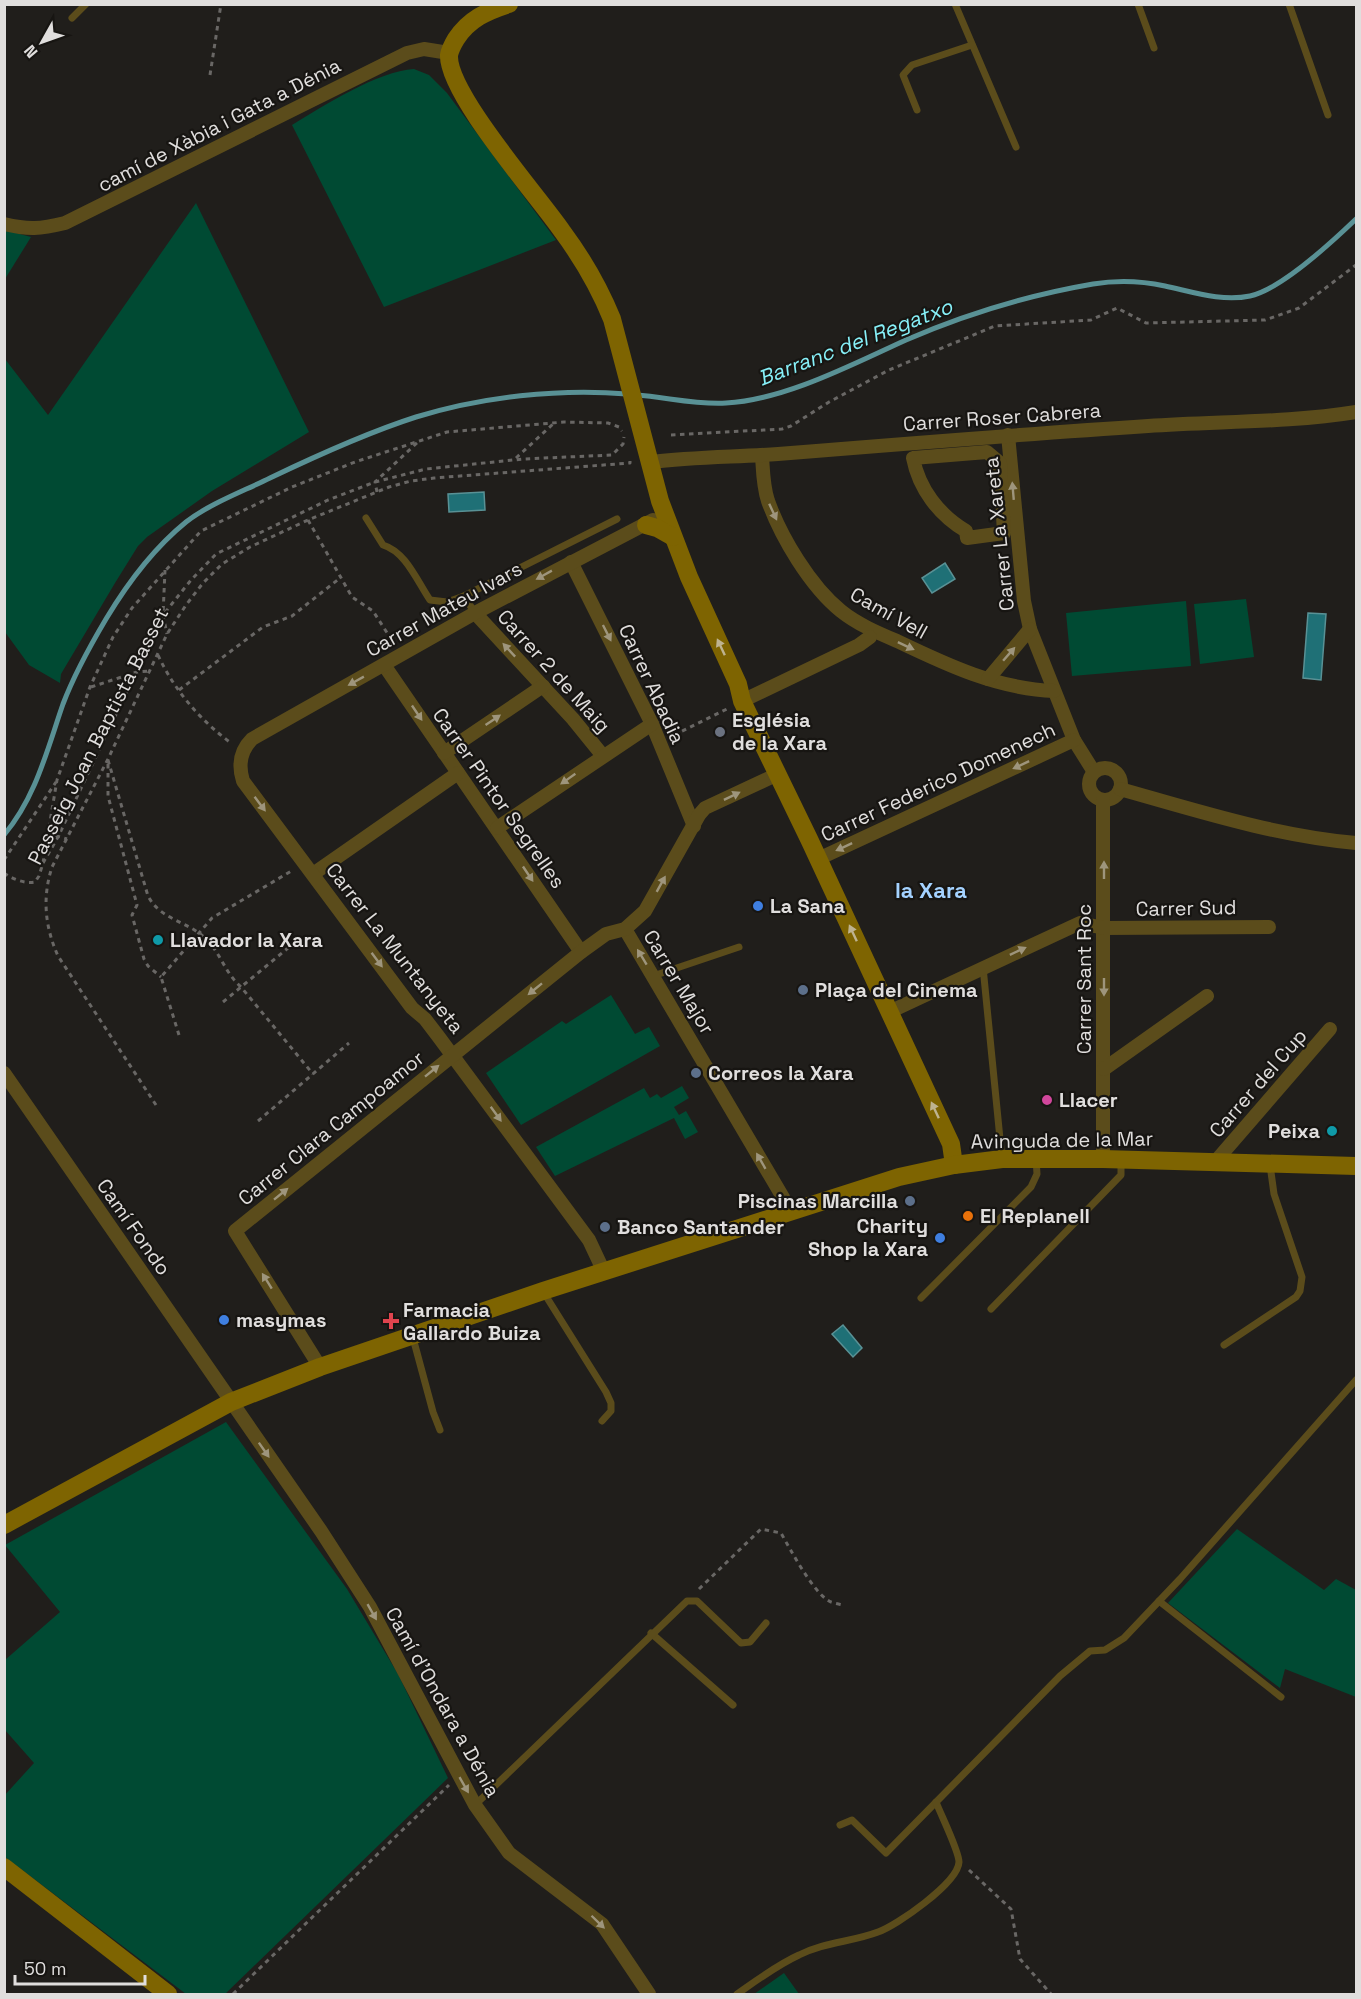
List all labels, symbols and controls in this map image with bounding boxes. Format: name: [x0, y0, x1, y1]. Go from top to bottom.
north arrow: [12, 12, 72, 72]
text: N: [19, 40, 42, 62]
street label: camí de Xàbia i Gata a Dénia: [93, 52, 345, 198]
water label: Barranc del Regatxo: [754, 292, 957, 391]
street label: Carrer Roser Cabrera: [902, 397, 1102, 437]
street label: Carrer La Xareta: [978, 456, 1020, 612]
one-way arrow: [1008, 481, 1018, 500]
one-way arrow: [769, 503, 778, 520]
street label: Carrer Mateu Ivars: [361, 555, 527, 663]
one-way arrow: [536, 570, 553, 580]
street label: Camí Vell: [846, 581, 932, 645]
street label: Passeig Joan Baptista Basset: [22, 603, 174, 869]
street label: Carrer 2 de Maig: [492, 604, 616, 738]
street label: Carrer Abadia: [613, 620, 691, 748]
one-way arrow: [602, 624, 611, 641]
one-way arrow: [716, 639, 725, 656]
one-way arrow: [897, 641, 915, 651]
one-way arrow: [502, 642, 516, 657]
one-way arrow: [1002, 647, 1015, 662]
one-way arrow: [347, 676, 364, 686]
street label: Carrer Pintor Segrelles: [427, 703, 571, 893]
one-way arrow: [411, 705, 423, 721]
place label: Església de la Xara: [732, 707, 827, 756]
one-way arrow: [484, 714, 500, 726]
street label: Carrer Federico Domenech: [817, 716, 1059, 848]
marker: Església de la Xara: [713, 725, 727, 739]
one-way arrow: [1013, 760, 1030, 769]
one-way arrow: [561, 773, 577, 785]
one-way arrow: [724, 791, 741, 800]
one-way arrow: [254, 796, 266, 812]
one-way arrow: [836, 842, 853, 851]
street label: Carrer La Muntanyeta: [320, 857, 470, 1039]
one-way arrow: [1099, 860, 1109, 879]
one-way arrow: [522, 865, 534, 881]
one-way arrow: [656, 875, 666, 892]
district label: la Xara: [895, 876, 967, 904]
place label: La Sana: [770, 893, 845, 919]
street label: Carrer Sud: [1135, 894, 1237, 922]
marker: La Sana: [751, 899, 765, 913]
street label: Carrer Sant Roc: [1071, 904, 1097, 1054]
one-way arrow: [849, 924, 858, 941]
street label: Carrer Major: [638, 925, 720, 1039]
place label: Llavador la Xara: [170, 927, 323, 953]
marker: Llavador la Xara: [151, 933, 165, 947]
one-way arrow: [1010, 946, 1028, 956]
one-way arrow: [636, 949, 647, 965]
one-way arrow: [370, 953, 382, 968]
place label: Plaça del Cinema: [815, 977, 978, 1003]
one-way arrow: [1099, 977, 1109, 996]
one-way arrow: [527, 982, 543, 995]
marker: Plaça del Cinema: [796, 983, 810, 997]
street label: Carrer del Cup: [1203, 1023, 1313, 1143]
street label: Carrer Clara Campoamor: [233, 1045, 429, 1211]
place label: Correos la Xara: [708, 1060, 854, 1086]
one-way arrow: [424, 1065, 439, 1078]
marker: Correos la Xara: [689, 1066, 703, 1080]
place label: Llacer: [1059, 1087, 1118, 1113]
marker: Llacer: [1040, 1093, 1054, 1107]
one-way arrow: [931, 1101, 940, 1118]
one-way arrow: [490, 1106, 502, 1122]
place label: Peixa: [1268, 1118, 1320, 1144]
marker: Peixa: [1325, 1124, 1339, 1138]
street label: Avinguda de la Mar: [971, 1125, 1153, 1155]
one-way arrow: [756, 1153, 767, 1169]
street label: Camí Fondo: [91, 1174, 177, 1280]
one-way arrow: [273, 1187, 289, 1200]
place label: Piscinas Marcilla: [738, 1188, 898, 1214]
marker: Piscinas Marcilla: [903, 1194, 917, 1208]
place label: El Replanell: [980, 1203, 1090, 1229]
marker: El Replanell: [961, 1209, 975, 1223]
place label: Charity Shop la Xara: [808, 1213, 928, 1262]
place label: Banco Santander: [617, 1214, 784, 1240]
marker: Banco Santander: [598, 1220, 612, 1234]
marker: Charity Shop la Xara: [933, 1231, 947, 1245]
one-way arrow: [262, 1273, 273, 1289]
place label: Farmacia Gallardo Buiza: [403, 1297, 541, 1346]
place label: masymas: [236, 1307, 326, 1333]
marker: masymas: [217, 1313, 231, 1327]
marker: Farmacia Gallardo Buiza: [384, 1314, 398, 1328]
one-way arrow: [258, 1442, 270, 1458]
street label: Camí d’Ondara a Dénia: [380, 1602, 506, 1802]
one-way arrow: [367, 1604, 377, 1621]
one-way arrow: [459, 1776, 469, 1793]
one-way arrow: [591, 1915, 606, 1929]
scale bar: [15, 1948, 146, 1986]
text: 50 m: [24, 1957, 66, 1980]

